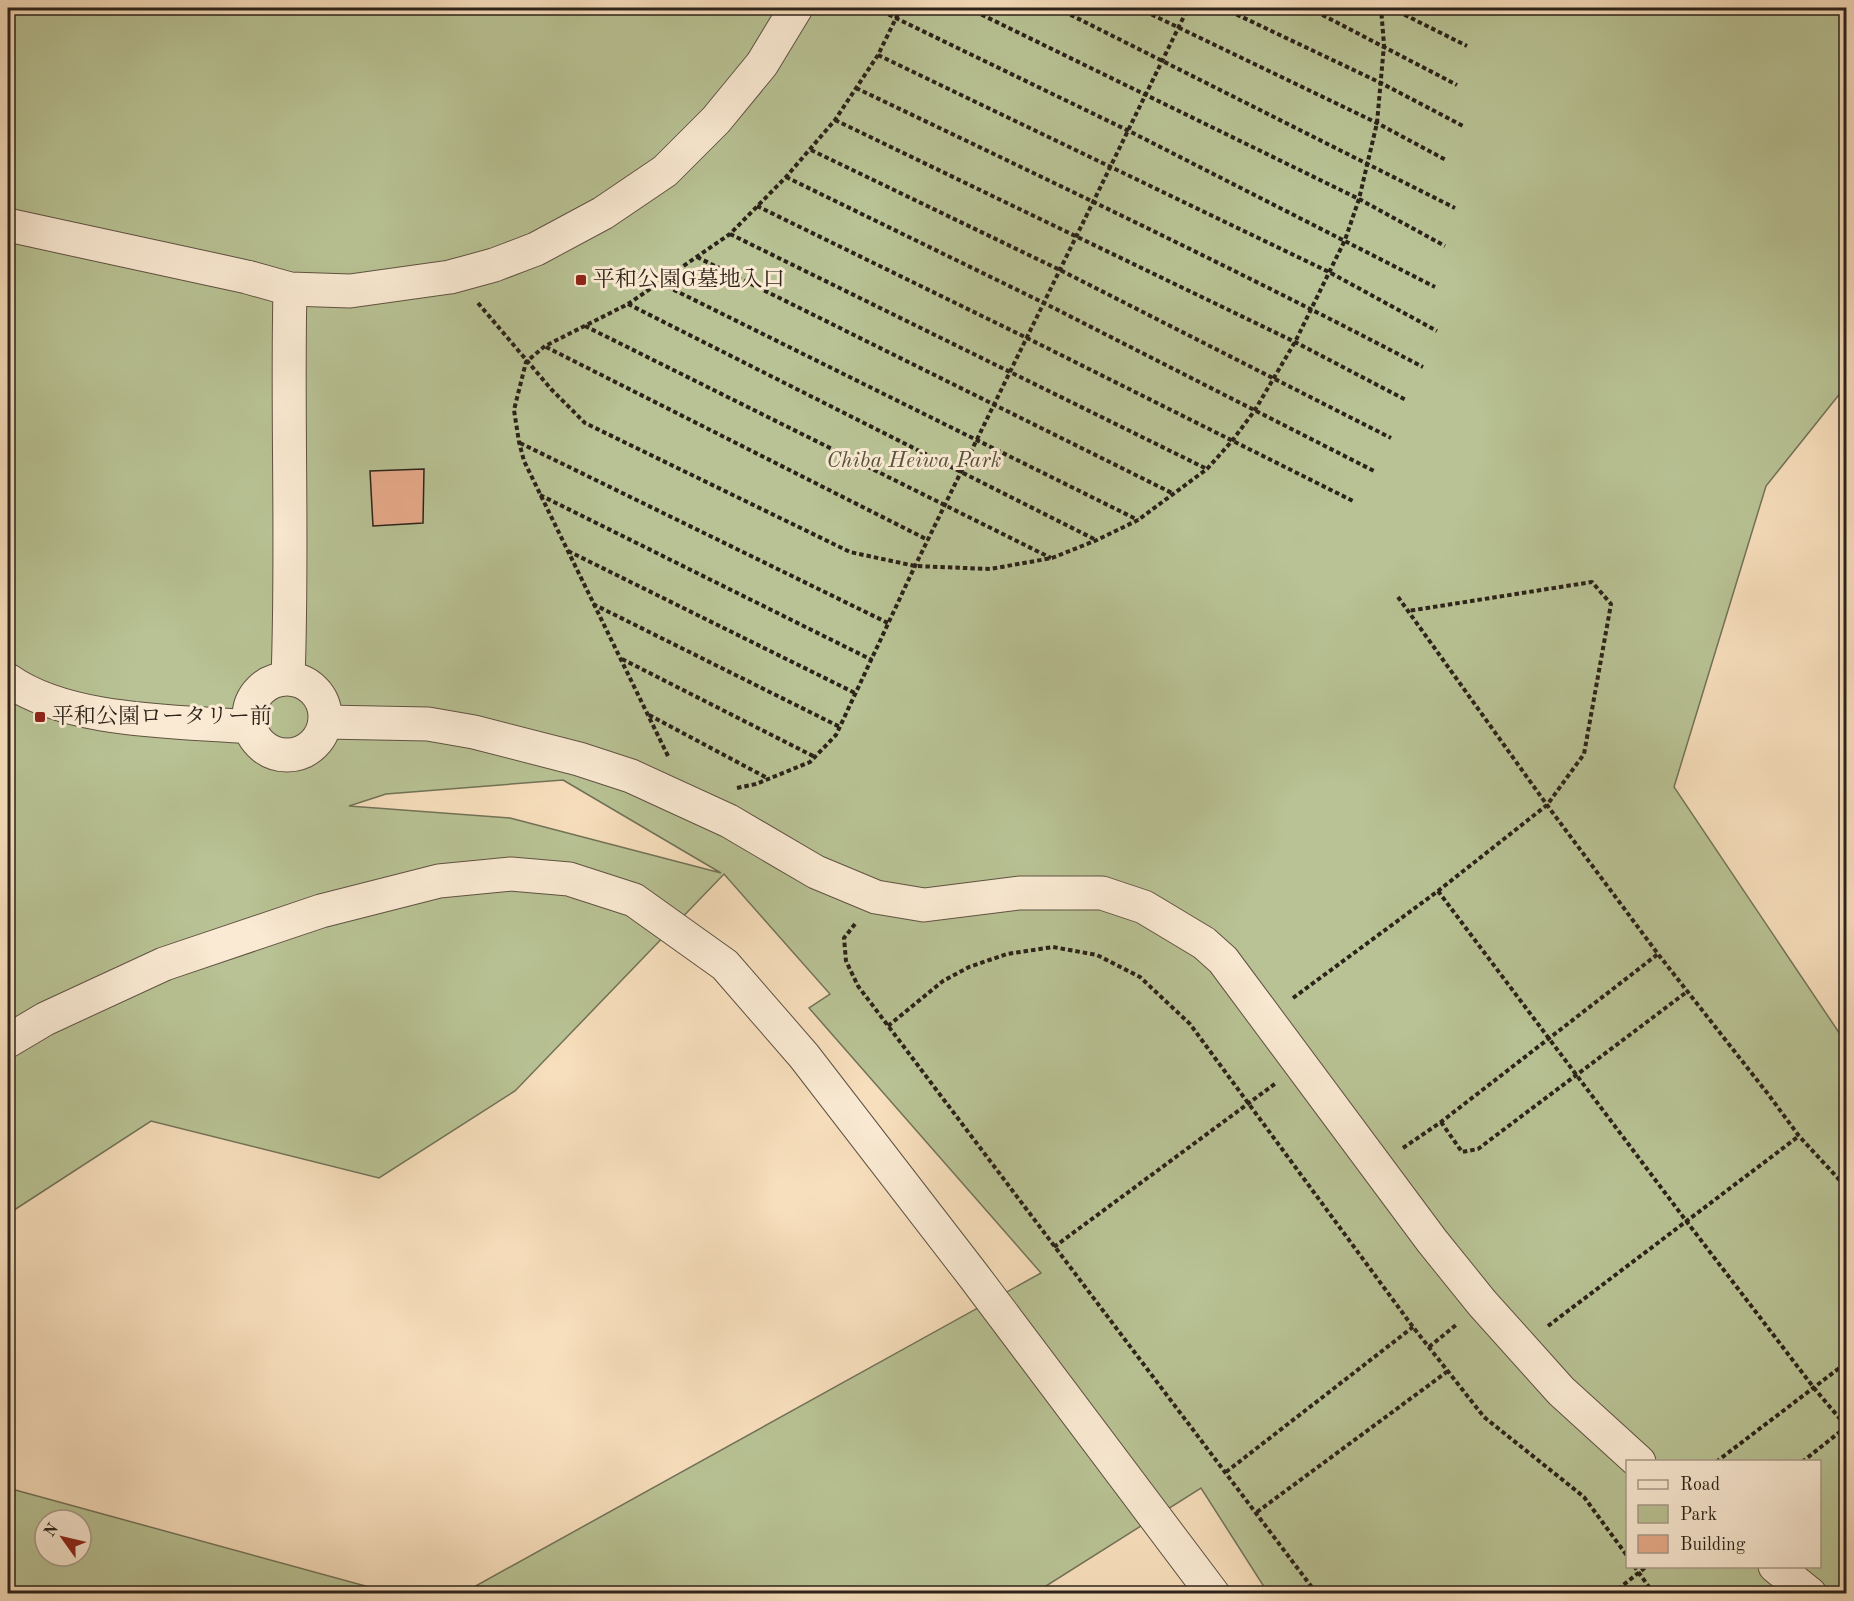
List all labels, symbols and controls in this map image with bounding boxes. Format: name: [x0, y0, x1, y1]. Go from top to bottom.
place label: 平和公園G墓地入口: [593, 267, 785, 291]
marker: 平和公園G墓地入口: [574, 273, 588, 287]
park label: Chiba Heiwa Park: [827, 450, 1002, 472]
place label: 平和公園ロータリー前: [52, 704, 272, 728]
marker: 平和公園ロータリー前: [33, 710, 47, 724]
legend: [1626, 1460, 1821, 1568]
text: Road: [1680, 1476, 1720, 1494]
text: Park: [1680, 1506, 1717, 1524]
north arrow: [33, 1508, 93, 1568]
text: N: [42, 1521, 63, 1540]
text: Building: [1680, 1536, 1746, 1554]

